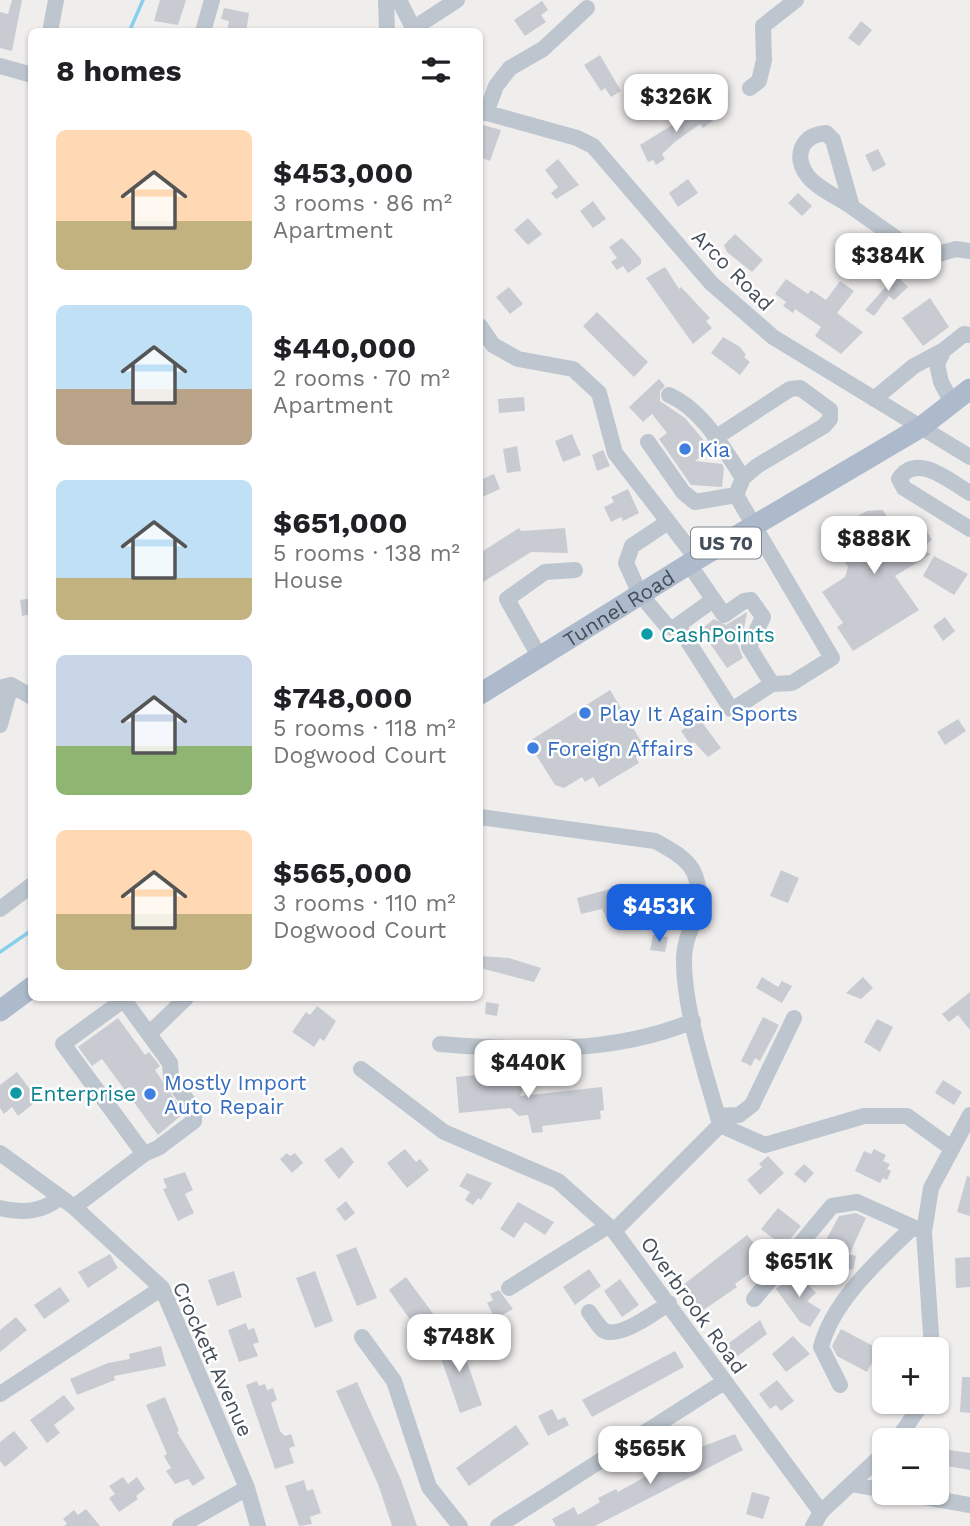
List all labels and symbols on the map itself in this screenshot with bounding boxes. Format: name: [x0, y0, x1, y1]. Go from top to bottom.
pin: $326K: [627, 74, 725, 134]
street label: Arco Road: [687, 224, 779, 316]
pin: $384K: [839, 233, 937, 293]
place label: Kia: [699, 437, 730, 462]
marker: Kia: [677, 441, 693, 457]
pin: $888K: [825, 516, 923, 576]
road number: US 70: [691, 528, 761, 558]
street label: Tunnel Road: [558, 564, 679, 652]
place label: CashPoints: [661, 622, 775, 647]
marker: CashPoints: [639, 626, 655, 642]
place label: Play It Again Sports: [599, 701, 798, 726]
marker: Play It Again Sports: [577, 705, 593, 721]
place label: Foreign Affairs: [547, 736, 694, 761]
marker: Foreign Affairs: [525, 740, 541, 756]
pin: $453K: [610, 884, 708, 944]
pin: $440K: [479, 1040, 577, 1100]
place label: Mostly Import Auto Repair: [164, 1070, 306, 1119]
place label: Enterprise: [30, 1081, 136, 1106]
marker: Enterprise: [8, 1085, 24, 1101]
marker: Mostly Import Auto Repair: [142, 1086, 158, 1102]
street label: Overbrook Road: [636, 1231, 752, 1379]
pin: $651K: [750, 1240, 848, 1299]
street label: Crockett Avenue: [168, 1278, 258, 1440]
pin: $748K: [410, 1314, 508, 1374]
pin: $565K: [601, 1426, 699, 1486]

